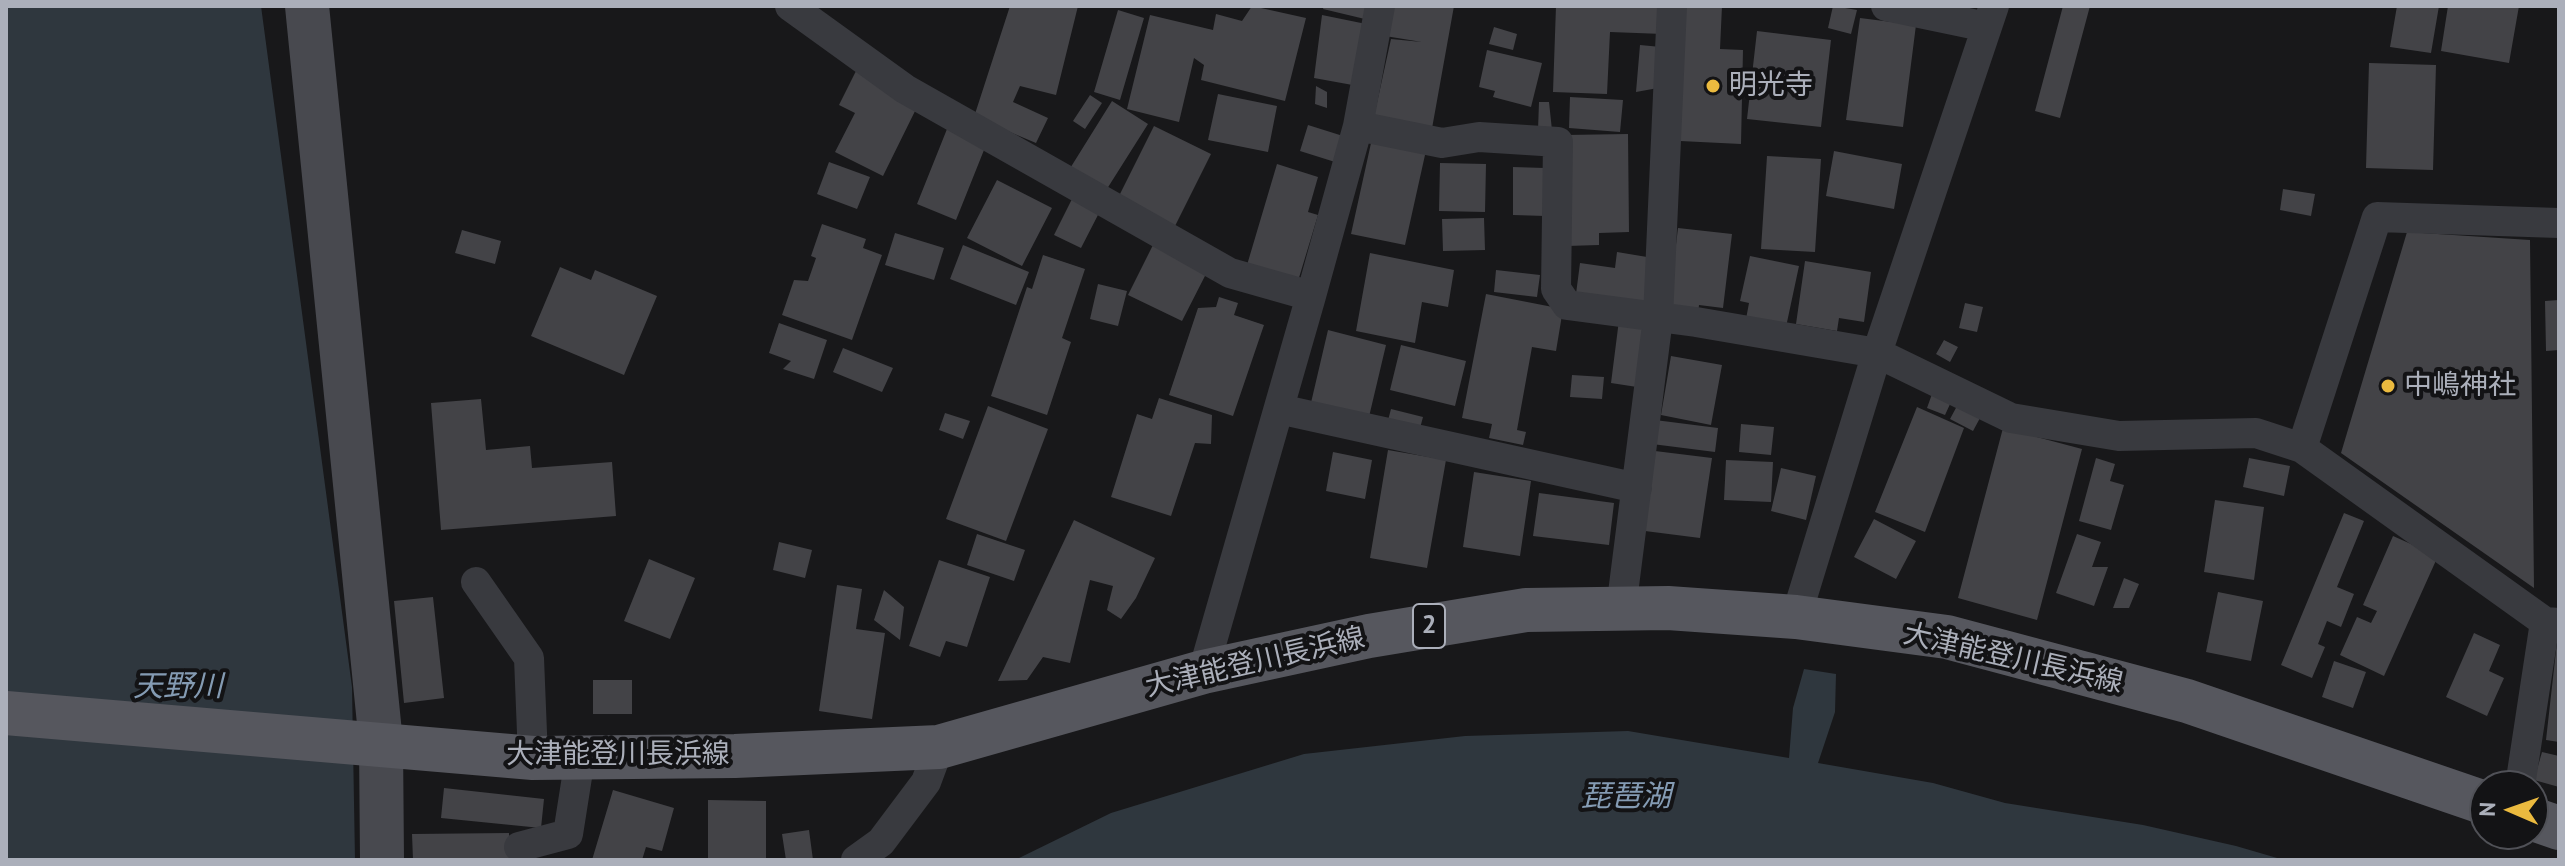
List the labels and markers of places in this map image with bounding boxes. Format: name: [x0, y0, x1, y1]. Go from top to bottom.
place label: 明光寺: [1729, 69, 1813, 103]
marker: 明光寺: [1704, 77, 1722, 95]
place label: 中嶋神社: [2404, 369, 2516, 403]
marker: 中嶋神社: [2379, 377, 2397, 395]

